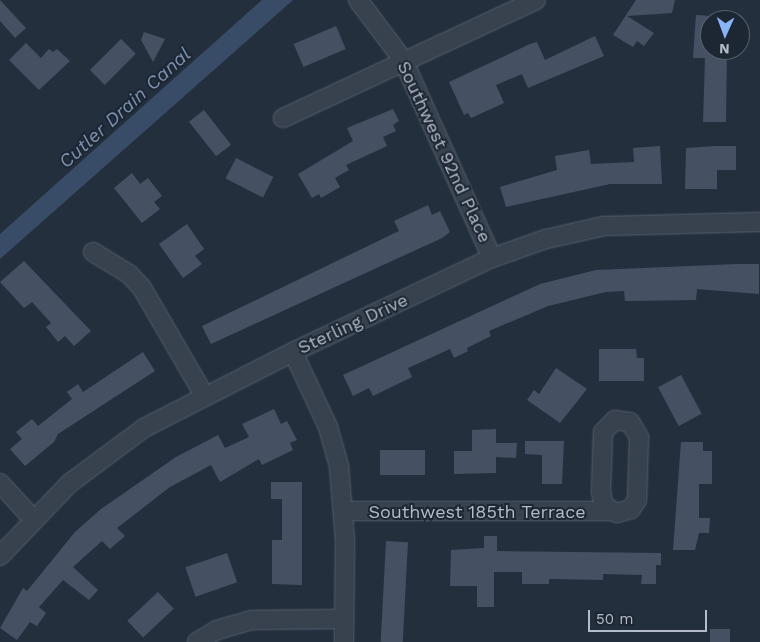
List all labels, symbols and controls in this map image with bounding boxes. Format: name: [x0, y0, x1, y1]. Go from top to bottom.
north arrow: [700, 10, 750, 60]
text: N: [719, 41, 730, 57]
water label: Cutler Drain Canal: [54, 43, 196, 173]
street label: Southwest 92nd Place: [392, 58, 496, 246]
street label: Sterling Drive: [295, 289, 411, 359]
street label: Southwest 185th Terrace: [368, 501, 586, 523]
scale bar: [590, 600, 709, 632]
text: 50 m: [596, 610, 633, 628]

